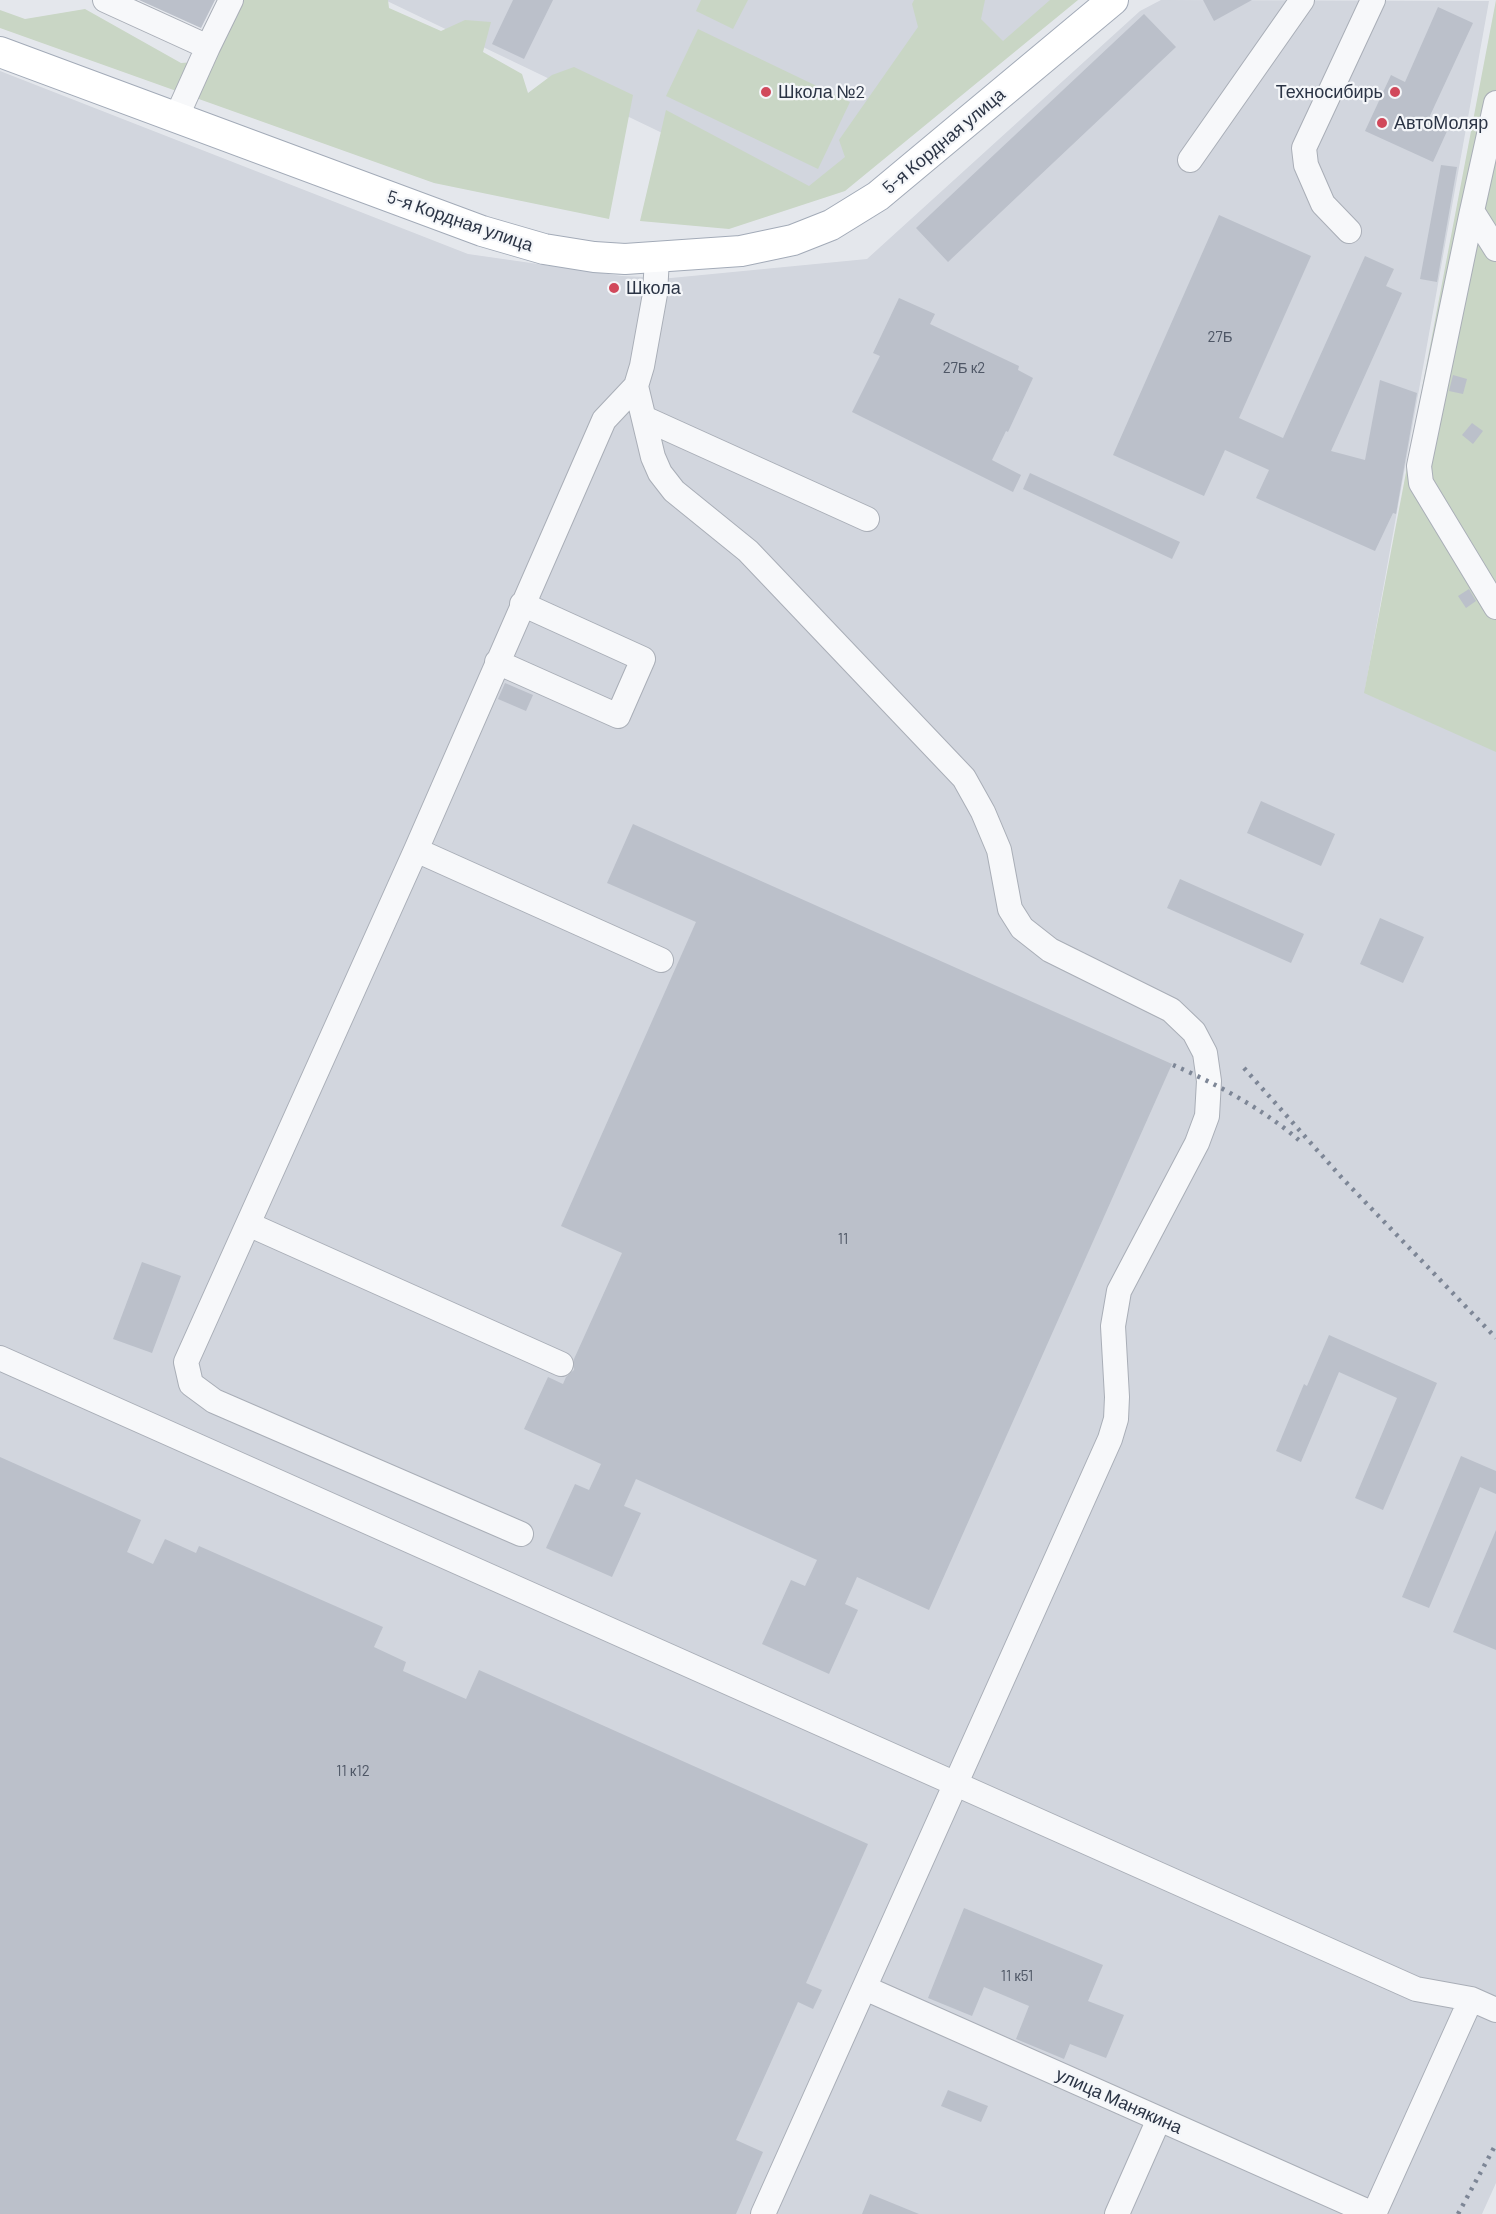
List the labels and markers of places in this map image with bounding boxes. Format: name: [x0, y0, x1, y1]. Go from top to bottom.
place label: Школа №2: [778, 81, 865, 103]
place label: Техносибирь: [1276, 81, 1383, 103]
marker: Школа №2: [759, 85, 773, 99]
marker: Техносибирь: [1388, 85, 1402, 99]
place label: АвтоМоляр: [1394, 112, 1488, 134]
marker: АвтоМоляр: [1375, 116, 1389, 130]
place label: Школа: [626, 277, 681, 299]
marker: Школа: [607, 281, 621, 295]

